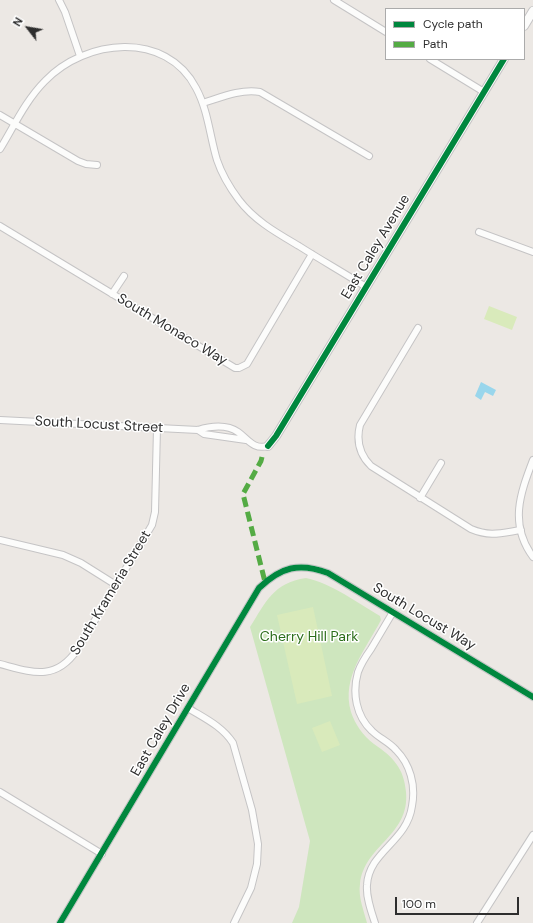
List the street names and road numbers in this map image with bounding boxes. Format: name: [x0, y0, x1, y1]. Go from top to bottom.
street label: East Caley Avenue: [338, 192, 414, 302]
street label: South Monaco Way: [114, 290, 230, 370]
street label: South Locust Street: [34, 413, 164, 437]
street label: South Krameria Street: [67, 528, 155, 658]
street label: South Locust Way: [369, 580, 479, 654]
street label: East Caley Drive: [128, 681, 194, 779]

